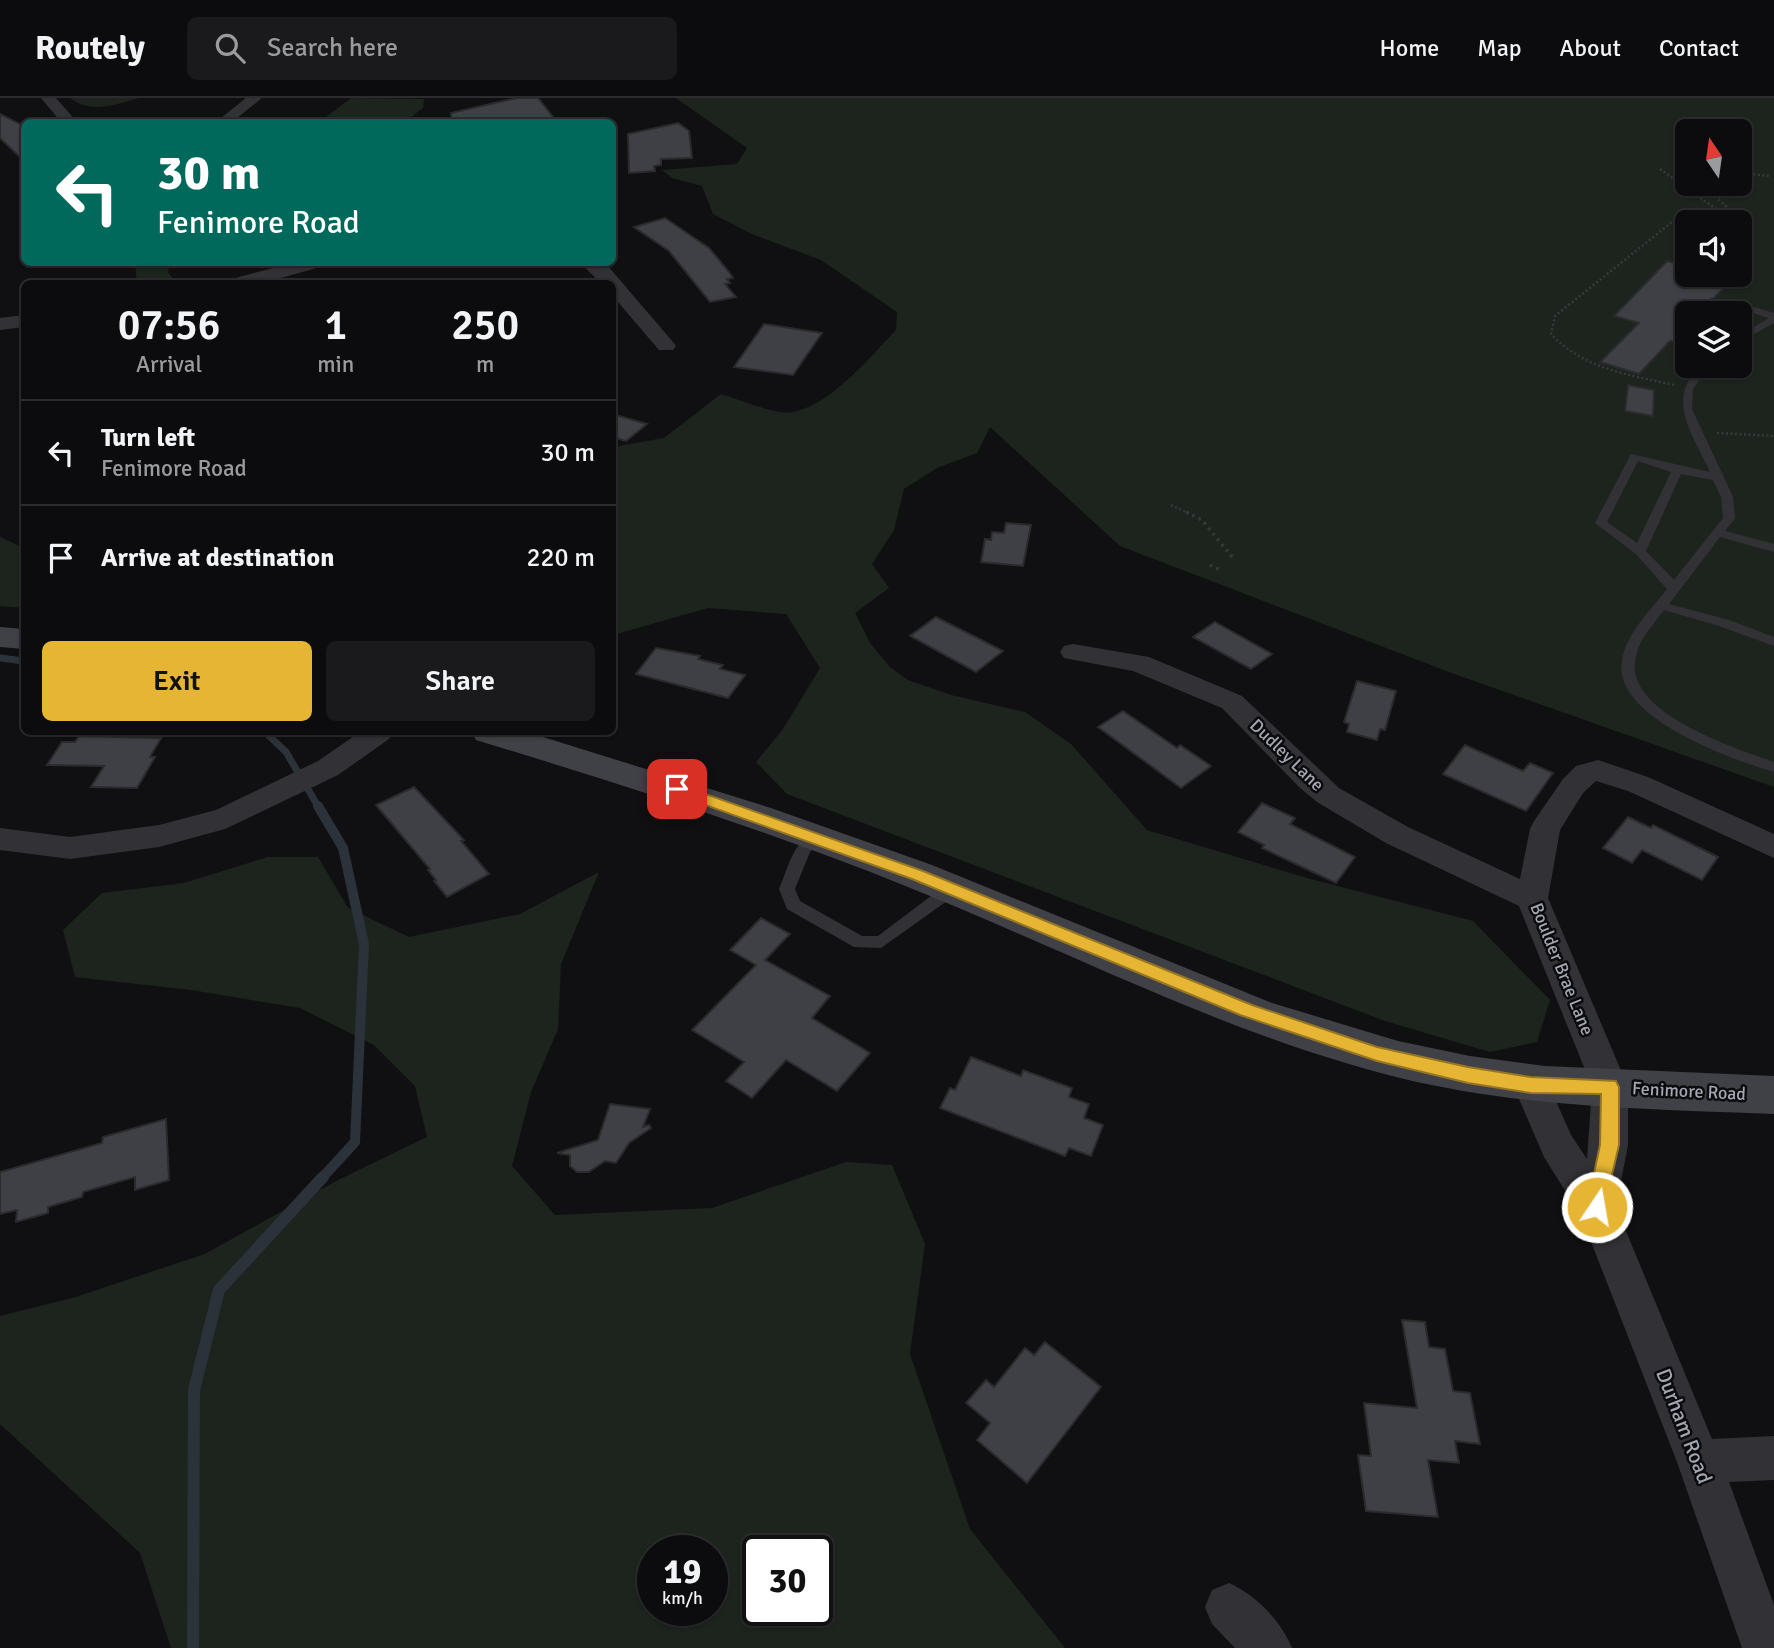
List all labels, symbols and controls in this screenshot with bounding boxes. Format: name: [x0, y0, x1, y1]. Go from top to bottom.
search box: [187, 17, 677, 80]
text: Routely: [35, 28, 145, 69]
icon: search: [211, 29, 249, 67]
text: Search here: [267, 32, 398, 64]
text: Home: [1379, 33, 1439, 63]
text: Map: [1477, 33, 1522, 63]
text: About: [1560, 33, 1621, 63]
text: Contact: [1659, 33, 1739, 63]
north arrow: [1675, 119, 1752, 196]
map controls: [1675, 119, 1752, 378]
text: 30 m: [157, 143, 260, 203]
icon: left: [42, 147, 133, 238]
text: Fenimore Road: [157, 203, 360, 242]
button: sound: [1675, 210, 1752, 287]
text: 07:56: [118, 300, 220, 351]
text: 1: [324, 300, 347, 351]
text: 250: [451, 300, 519, 351]
button: layers: [1675, 301, 1752, 378]
text: Arrival: [136, 350, 202, 379]
text: min: [317, 350, 354, 379]
text: m: [476, 350, 494, 379]
text: Turn left: [101, 422, 195, 454]
icon: left: [42, 434, 80, 472]
text: 30 m: [540, 437, 595, 469]
text: Fenimore Road: [101, 454, 247, 483]
icon: arrive: [42, 539, 80, 577]
text: Arrive at destination: [101, 542, 334, 574]
text: 220 m: [526, 542, 595, 574]
button: Exit: [42, 641, 312, 721]
button: Share: [326, 641, 595, 721]
street label: Dudley Lane: [1245, 714, 1329, 796]
pin: [647, 759, 707, 819]
icon: arrive: [658, 770, 696, 808]
street label: Boulder Brae Lane: [1525, 900, 1599, 1038]
street label: Fenimore Road: [1631, 1077, 1747, 1105]
position arrow: [1560, 1170, 1634, 1244]
street label: Durham Road: [1650, 1365, 1718, 1487]
speed limit sign: 30: [742, 1535, 833, 1626]
text: 19: [664, 1550, 701, 1593]
text: km/h: [662, 1587, 703, 1609]

